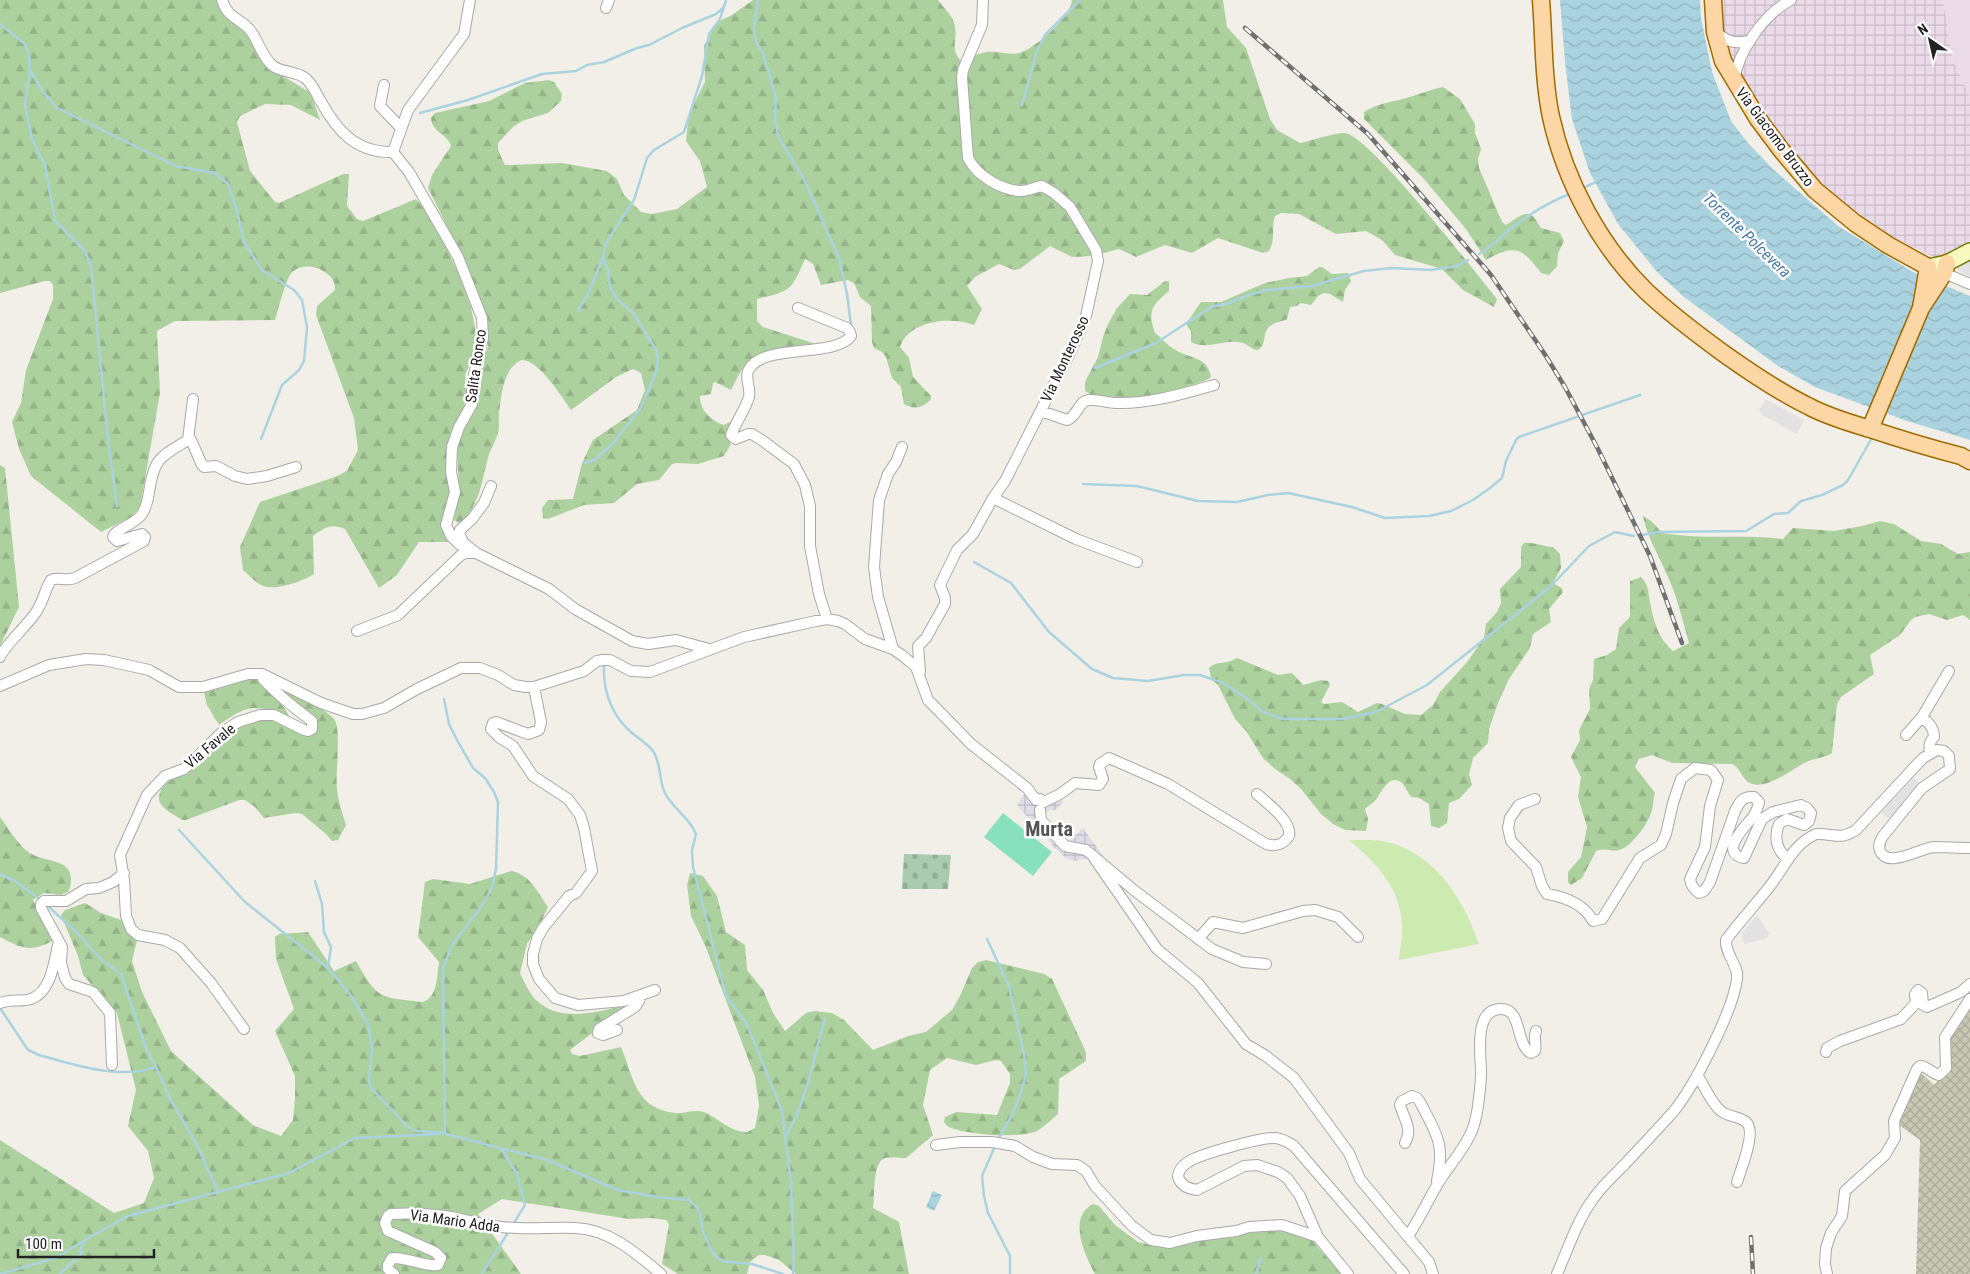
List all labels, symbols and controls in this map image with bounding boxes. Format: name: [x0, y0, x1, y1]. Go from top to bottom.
north arrow: [1905, 15, 1955, 65]
text: N: [1915, 20, 1931, 38]
street label: Via Giacomo Bruzzo: [1732, 84, 1818, 190]
water label: Torrente Polcevera: [1699, 188, 1795, 282]
street label: Via Monterosso: [1037, 313, 1093, 405]
street label: Salita Ronco: [462, 328, 490, 404]
street label: Via Favale: [181, 720, 239, 772]
district label: Murta: [1025, 817, 1073, 841]
street label: Via Mario Adda: [409, 1206, 501, 1236]
scale bar: [18, 1226, 154, 1258]
text: 100 m: [25, 1235, 62, 1253]

